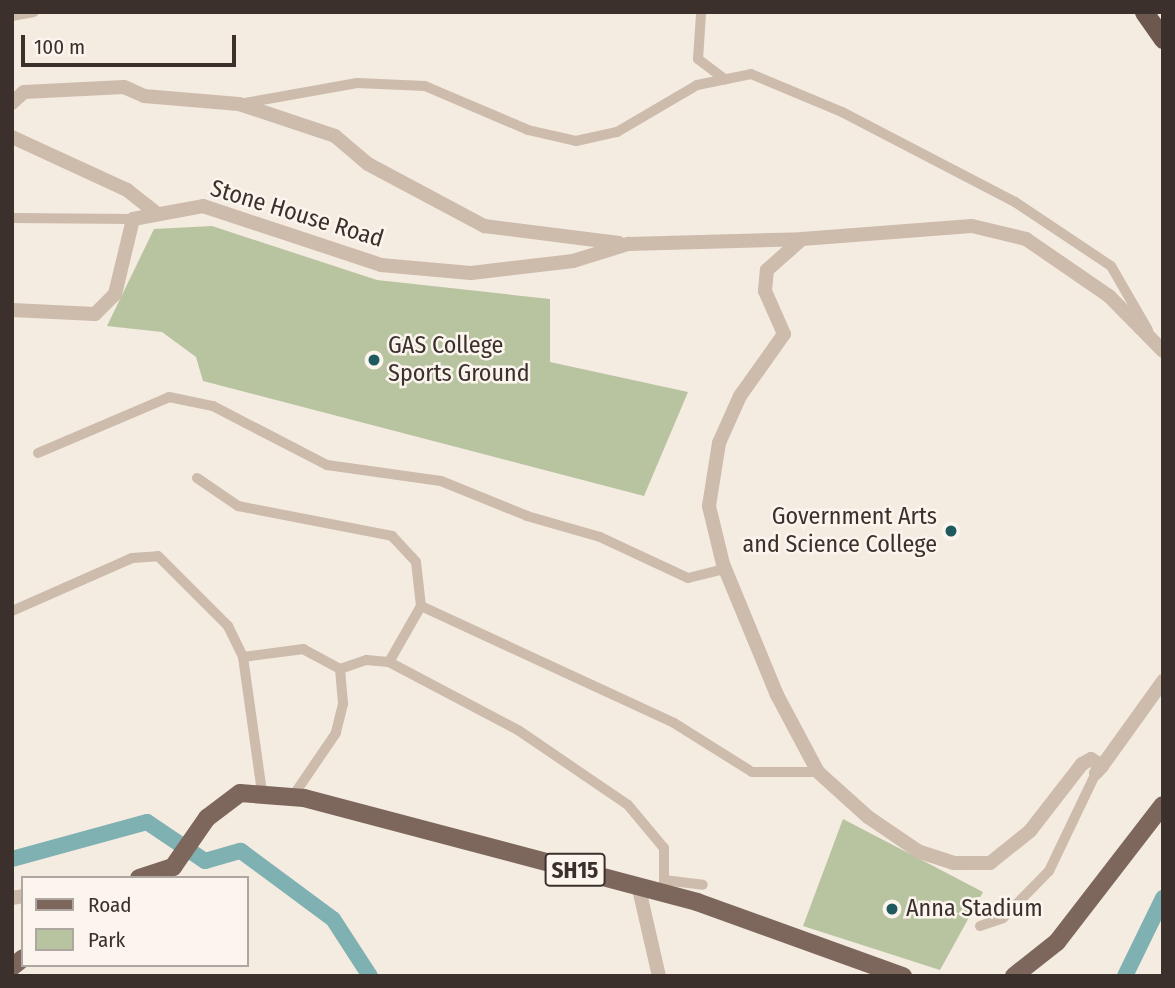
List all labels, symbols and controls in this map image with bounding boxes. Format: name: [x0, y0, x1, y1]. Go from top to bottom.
scale bar: [24, 21, 240, 65]
text: 100 m: [34, 34, 85, 60]
street label: Stone House Road: [207, 174, 387, 254]
place label: GAS College Sports Ground: [388, 332, 530, 388]
marker: GAS College Sports Ground: [366, 352, 382, 368]
place label: Government Arts and Science College: [743, 503, 937, 559]
marker: Government Arts and Science College: [943, 523, 959, 539]
road number: SH15: [544, 850, 606, 890]
legend: [21, 876, 248, 967]
text: Road: [88, 892, 132, 918]
place label: Anna Stadium: [906, 895, 1043, 923]
marker: Anna Stadium: [884, 901, 900, 917]
text: Park: [88, 927, 125, 953]

